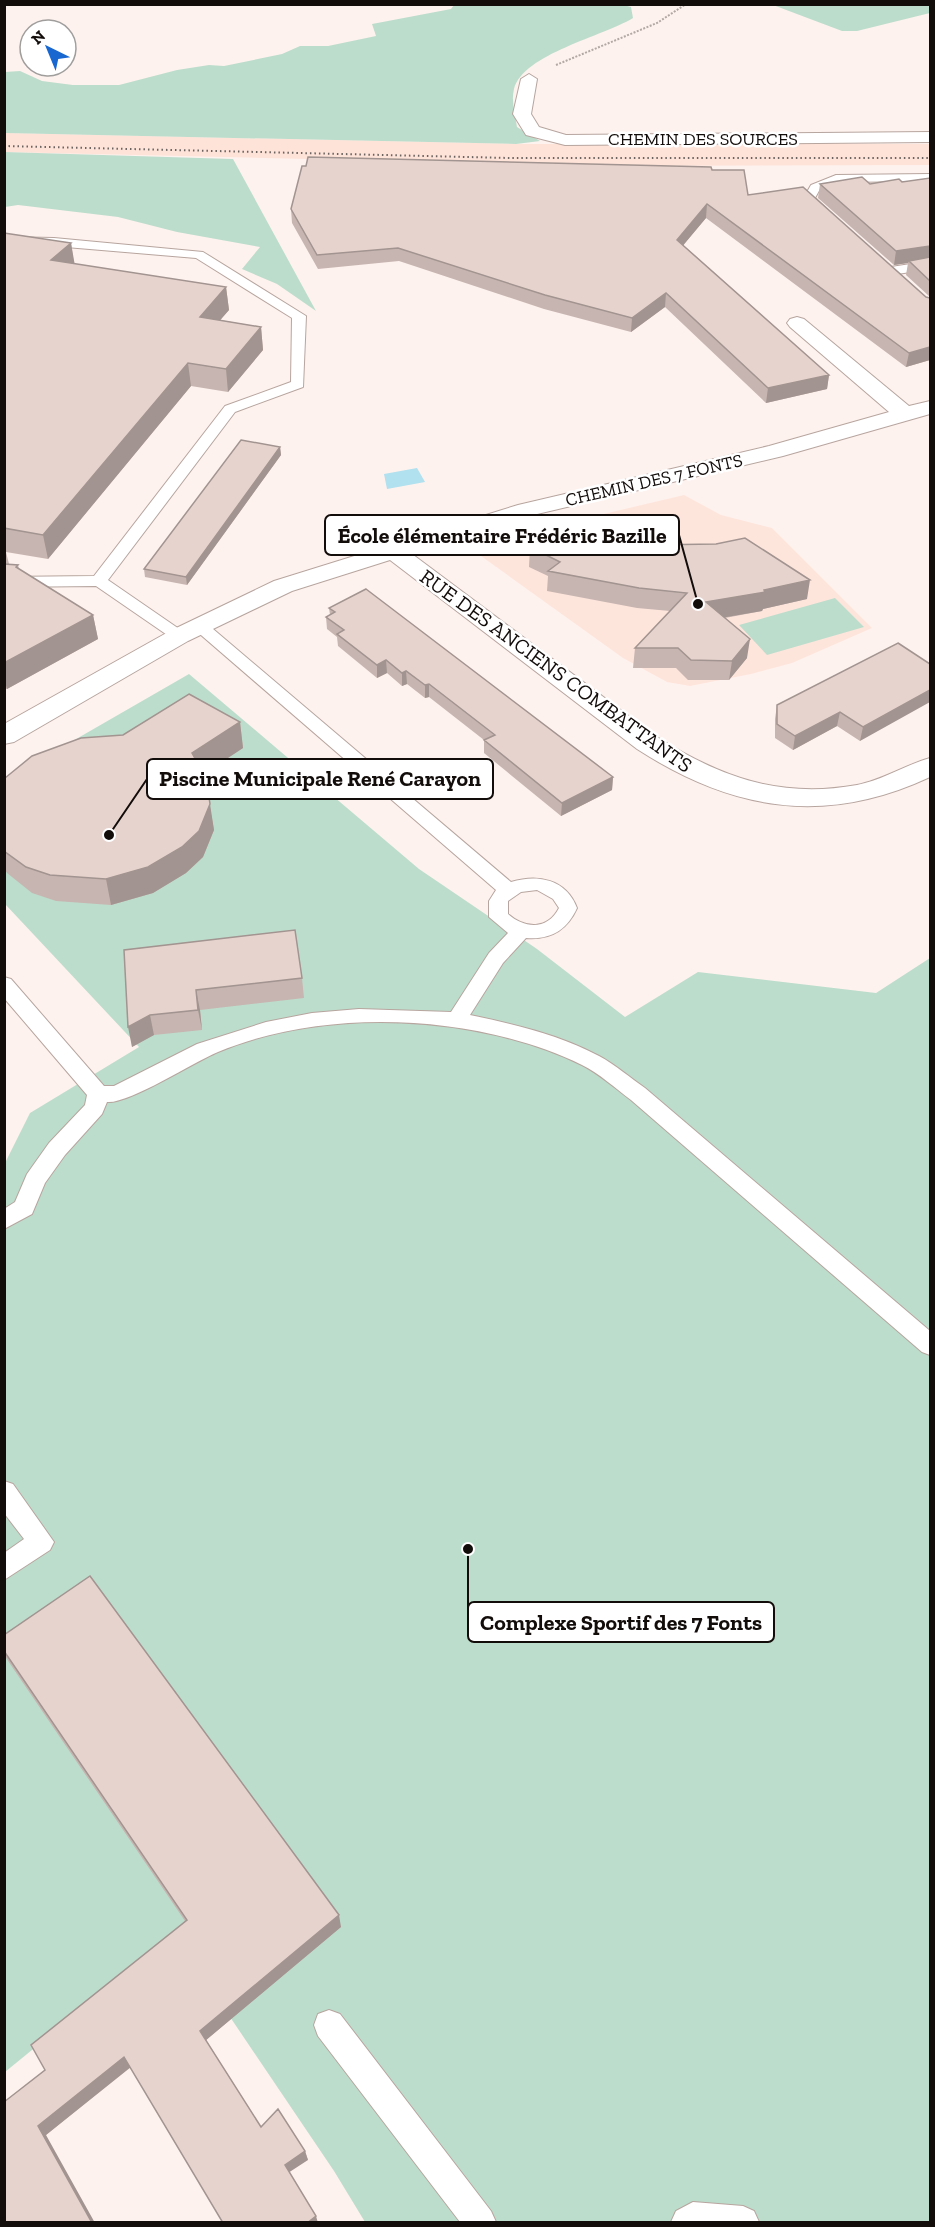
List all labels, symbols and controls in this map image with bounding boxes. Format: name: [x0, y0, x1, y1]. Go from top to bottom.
north arrow: [18, 18, 78, 78]
text: N: [27, 26, 49, 48]
street label: CHEMIN DES SOURCES: [608, 128, 798, 150]
street label: CHEMIN DES 7 FONTS: [563, 449, 745, 511]
callout: École élémentaire Frédéric Bazille: [325, 515, 679, 555]
text: École élémentaire Frédéric Bazille: [337, 522, 667, 549]
street label: RUE DES ANCIENS COMBATTANTS: [415, 563, 697, 778]
callout: Piscine Municipale René Carayon: [147, 759, 493, 799]
text: Piscine Municipale René Carayon: [159, 765, 481, 792]
callout: Complexe Sportif des 7 Fonts: [468, 1602, 774, 1642]
text: Complexe Sportif des 7 Fonts: [480, 1609, 762, 1636]

